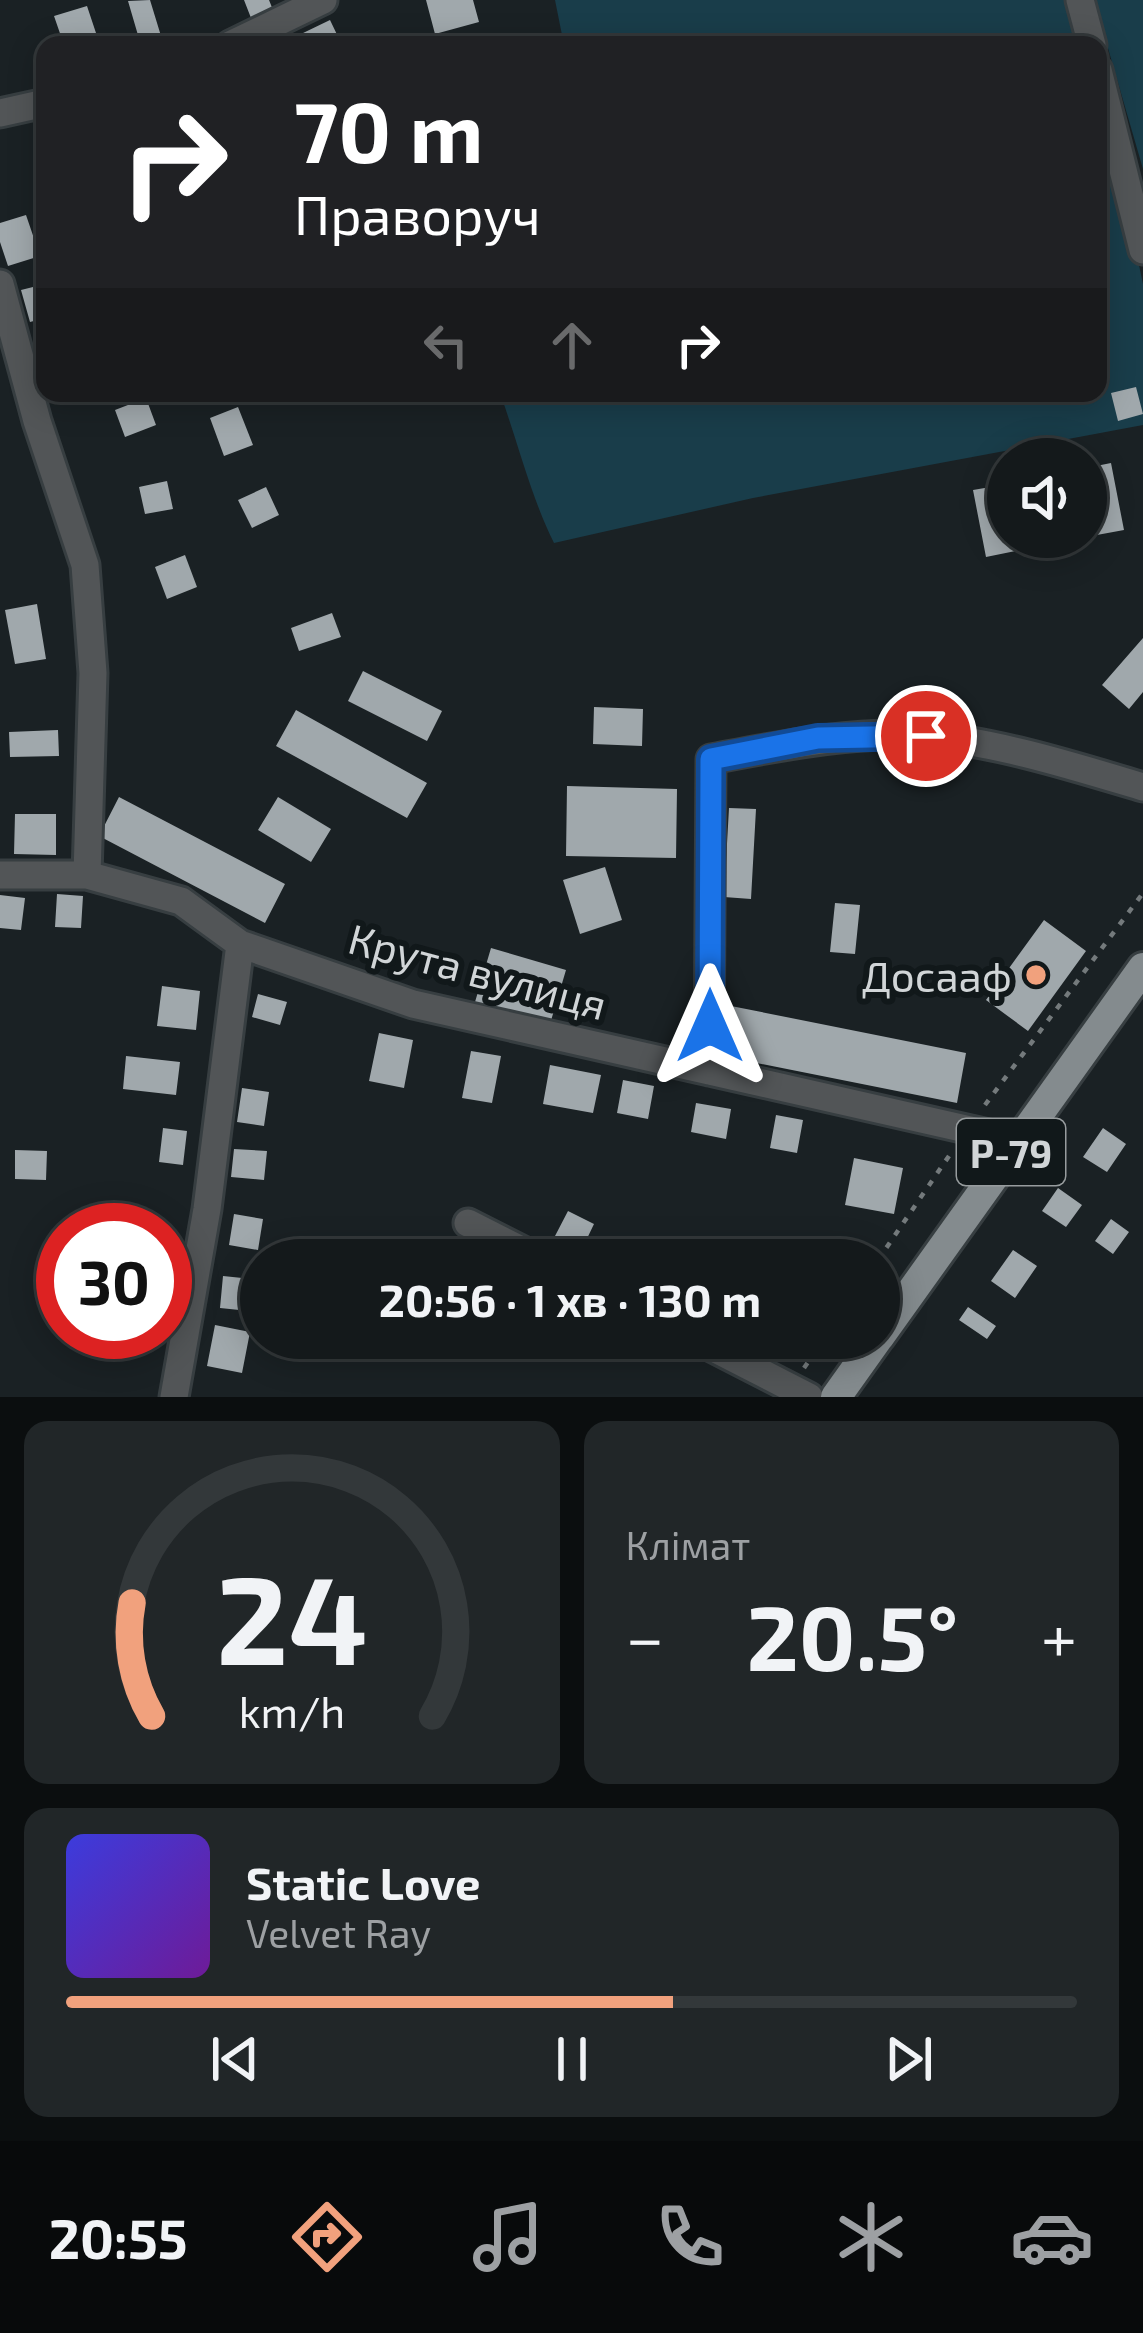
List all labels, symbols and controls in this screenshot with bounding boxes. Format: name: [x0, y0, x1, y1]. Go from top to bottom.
text: 70 m: [294, 79, 484, 180]
icon: right: [96, 84, 252, 240]
text: Праворуч: [294, 181, 541, 246]
icon: left: [413, 312, 479, 378]
icon: ahead: [539, 312, 605, 378]
icon: right: [665, 312, 731, 378]
map controls: [987, 438, 1107, 558]
button: sound: [987, 438, 1107, 558]
pin: [875, 685, 977, 787]
icon: arrive: [893, 703, 959, 769]
street label: Крута вулиця: [343, 912, 612, 1029]
place label: Досааф: [862, 950, 1012, 1000]
marker: Досааф: [1023, 962, 1049, 988]
position arrow: [647, 963, 773, 1089]
road number: Р-79: [957, 1119, 1065, 1185]
speed limit sign: 30: [36, 1203, 192, 1359]
text: 20:56 · 1 хв · 130 m: [379, 1272, 761, 1326]
text: Клімат: [626, 1521, 750, 1568]
text: 24: [216, 1540, 368, 1690]
text: 20.5°: [747, 1581, 958, 1689]
text: −: [626, 1596, 664, 1675]
text: +: [1041, 1596, 1077, 1675]
text: km/h: [238, 1684, 345, 1736]
text: Static Love: [246, 1855, 481, 1909]
text: Velvet Ray: [246, 1909, 431, 1956]
icon: previous: [202, 2026, 268, 2092]
icon: pause: [539, 2026, 605, 2092]
icon: next: [876, 2026, 942, 2092]
icon: directions: [285, 2195, 369, 2279]
icon: music: [466, 2195, 550, 2279]
icon: phone: [648, 2195, 732, 2279]
icon: climate: [829, 2195, 913, 2279]
icon: car: [1010, 2195, 1094, 2279]
text: 20:55: [49, 2205, 188, 2270]

